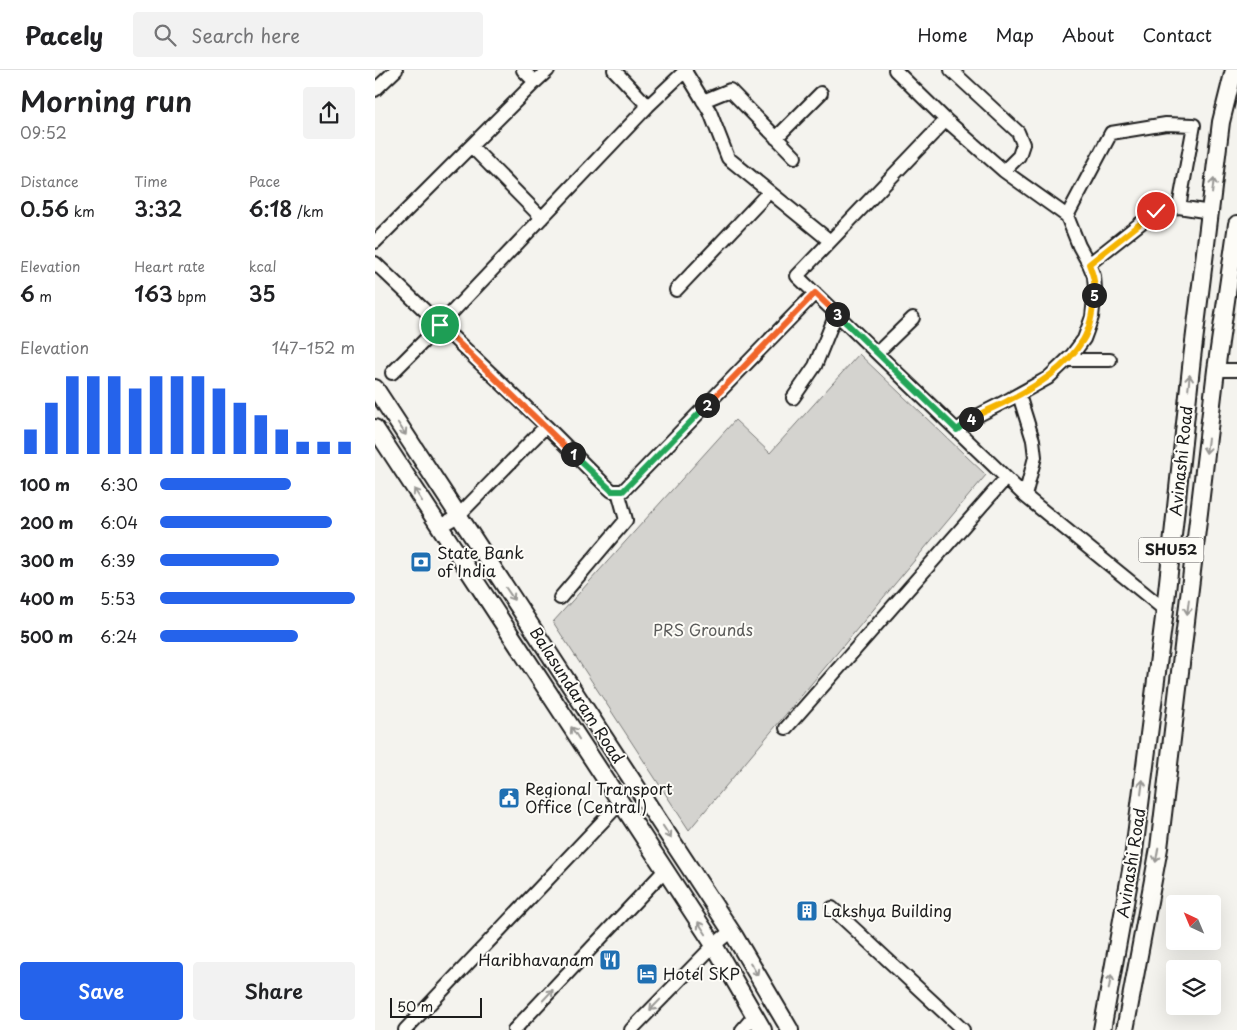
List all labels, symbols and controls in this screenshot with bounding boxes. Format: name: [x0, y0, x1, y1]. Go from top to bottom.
search box: [133, 12, 483, 57]
text: Pacely: [25, 17, 103, 53]
icon: search: [151, 21, 179, 49]
text: Search here: [191, 21, 300, 49]
text: Home: [917, 21, 967, 48]
text: Map: [995, 21, 1034, 48]
text: About: [1062, 21, 1114, 48]
text: Contact: [1142, 21, 1212, 48]
text: Morning run: [20, 79, 192, 122]
button: share: [303, 87, 355, 139]
text: 09:52: [20, 120, 67, 144]
text: Distance: [20, 171, 79, 192]
text: Time: [134, 171, 167, 192]
text: Pace: [249, 171, 280, 192]
one-way arrow: [1209, 179, 1219, 195]
pin: [1135, 190, 1177, 232]
text: 0.56: [20, 192, 69, 224]
text: 3:32: [134, 192, 182, 224]
text: 6:18: [249, 192, 293, 224]
icon: check: [1142, 197, 1170, 225]
text: km: [69, 201, 95, 222]
text: /km: [293, 201, 324, 222]
text: Elevation: [20, 256, 80, 277]
text: Heart rate: [134, 256, 205, 277]
text: kcal: [249, 256, 277, 277]
text: 6: [20, 277, 35, 309]
text: 163: [134, 277, 173, 309]
text: 35: [249, 277, 276, 309]
pin: 5: [1081, 282, 1107, 308]
text: 5: [1090, 285, 1099, 306]
text: m: [35, 286, 52, 307]
text: bpm: [173, 286, 207, 307]
pin: 3: [825, 302, 849, 326]
pin: [419, 304, 461, 346]
text: 3: [833, 304, 842, 325]
icon: arrive: [426, 311, 454, 339]
text: Elevation: [20, 335, 89, 359]
text: 147–152 m: [272, 335, 355, 359]
one-way arrow: [1185, 375, 1194, 391]
pin: 2: [695, 392, 719, 418]
text: 2: [703, 395, 712, 416]
street label: Avinashi Road: [1162, 404, 1198, 517]
pin: 4: [959, 406, 983, 432]
text: 4: [967, 409, 976, 430]
one-way arrow: [396, 422, 407, 436]
one-way arrow: [1202, 437, 1212, 453]
pin: 1: [561, 442, 585, 466]
text: 1: [570, 444, 577, 465]
text: 100 m: [20, 472, 70, 496]
text: 6:30: [100, 472, 138, 496]
one-way arrow: [413, 488, 424, 502]
text: 200 m: [20, 510, 74, 534]
text: 6:04: [100, 510, 138, 534]
road number: SHU52: [1139, 538, 1203, 562]
place label: State Bank of India: [437, 540, 524, 582]
text: 300 m: [20, 548, 74, 572]
text: 6:39: [100, 548, 135, 572]
bank icon: State Bank of India: [409, 550, 433, 574]
text: 400 m: [20, 586, 74, 610]
text: 5:53: [100, 586, 135, 610]
one-way arrow: [505, 587, 515, 601]
one-way arrow: [1183, 599, 1193, 615]
park label: PRS Grounds: [653, 617, 753, 641]
street label: Balasundaram Road: [525, 622, 631, 767]
text: 500 m: [20, 624, 73, 648]
text: 6:24: [100, 624, 137, 648]
one-way arrow: [570, 726, 580, 740]
place label: Regional Transport Office (Central): [525, 776, 673, 818]
one-way arrow: [1137, 779, 1147, 795]
public building icon: Regional Transport Office (Central): [497, 786, 521, 810]
street label: Avinashi Road: [1109, 806, 1151, 920]
one-way arrow: [662, 825, 672, 839]
one-way arrow: [1152, 847, 1162, 863]
north arrow: [1166, 895, 1221, 950]
map controls: [1166, 895, 1221, 1015]
place label: Lakshya Building: [823, 898, 952, 922]
building icon: Lakshya Building: [795, 899, 819, 923]
one-way arrow: [697, 921, 707, 935]
place label: Haribhavanam: [478, 947, 594, 971]
restaurant icon: Haribhavanam: [598, 948, 622, 972]
button: layers: [1166, 960, 1221, 1015]
place label: Hotel SKP: [663, 961, 740, 985]
button: Save: [20, 962, 183, 1020]
button: Share: [193, 962, 355, 1020]
hotel icon: Hotel SKP: [635, 962, 659, 986]
one-way arrow: [750, 962, 760, 976]
one-way arrow: [1106, 974, 1116, 990]
one-way arrow: [542, 988, 554, 1001]
scale bar: [390, 995, 483, 1018]
text: 50 m: [397, 996, 433, 1017]
one-way arrow: [649, 999, 661, 1012]

